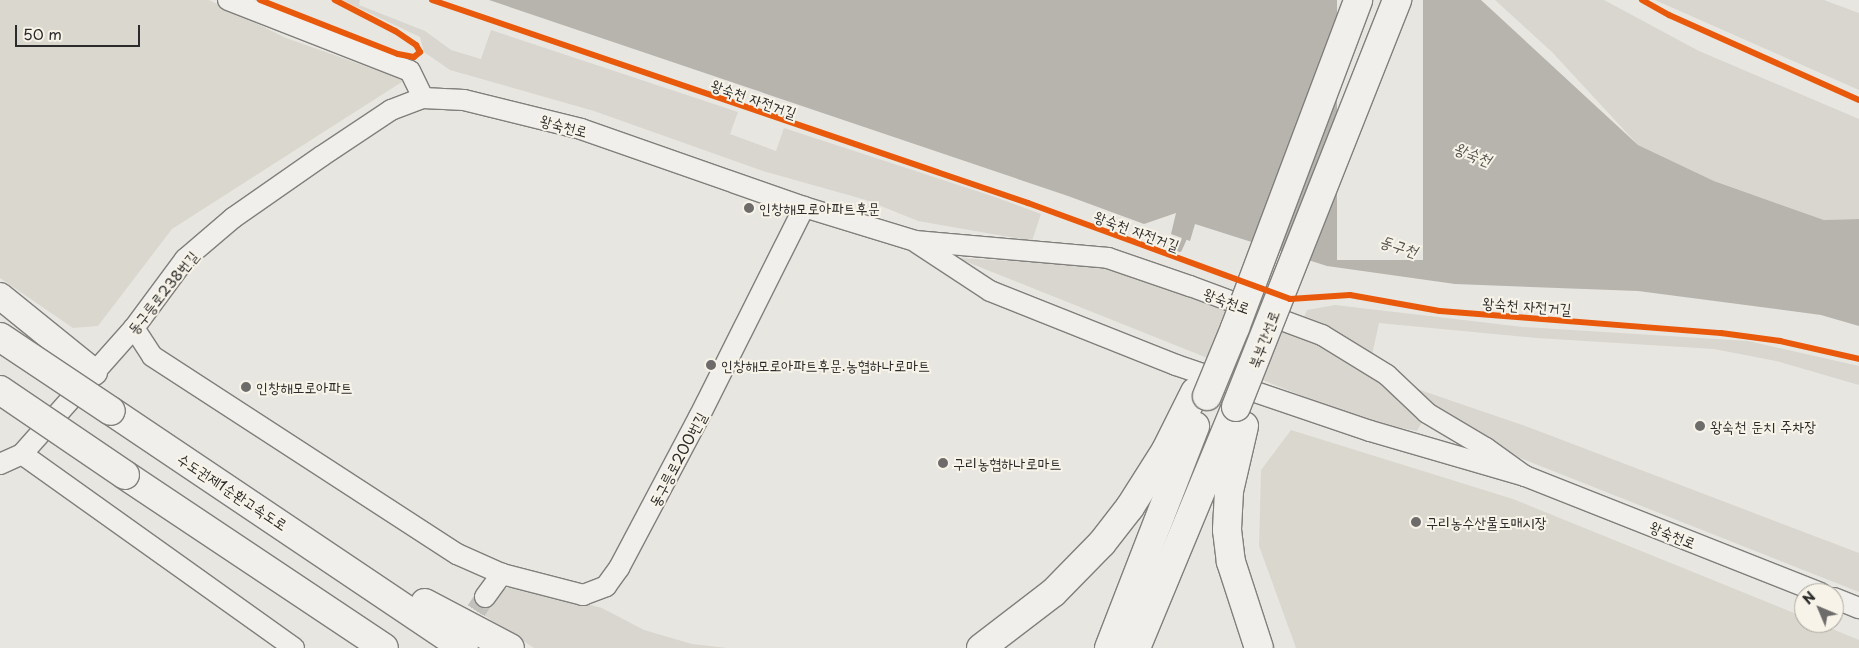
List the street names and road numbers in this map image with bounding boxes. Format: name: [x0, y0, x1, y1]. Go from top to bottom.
street label: 왕숙천 자전거길: [709, 75, 799, 121]
street label: 왕숙천로: [538, 110, 590, 140]
street label: 왕숙천 자전거길: [1092, 206, 1182, 254]
street label: 동구릉로238번길: [123, 247, 201, 337]
street label: 왕숙천로: [1201, 283, 1253, 317]
street label: 왕숙천 자전거길: [1482, 293, 1572, 317]
street label: 북부간선로: [1244, 308, 1282, 370]
street label: 동구릉로200번길: [644, 408, 710, 510]
street label: 수도권제1순환고속도로: [175, 449, 291, 533]
street label: 왕숙천로: [1647, 517, 1699, 551]

